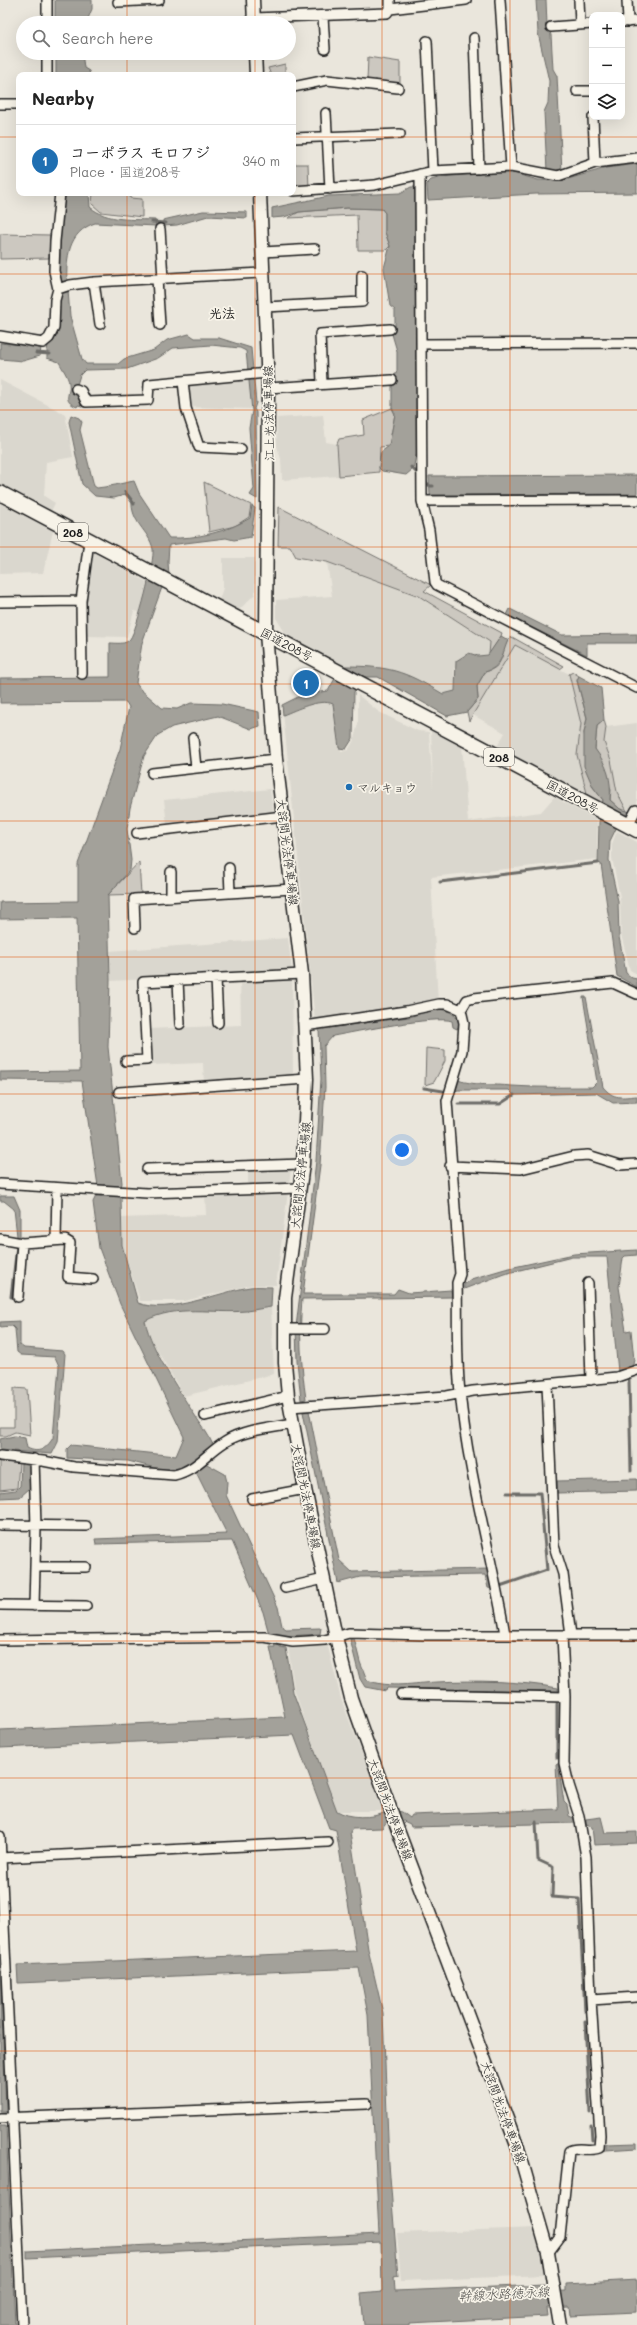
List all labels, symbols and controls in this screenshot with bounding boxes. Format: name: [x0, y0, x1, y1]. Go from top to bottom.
map controls: [589, 12, 625, 120]
button: +: [589, 12, 625, 48]
search box: [16, 16, 296, 60]
icon: search: [30, 27, 52, 49]
text: Search here: [62, 28, 153, 48]
button: −: [589, 48, 625, 84]
button: layers: [589, 84, 625, 120]
text: Nearby: [32, 87, 94, 109]
text: コーポラス モロフジ: [70, 142, 210, 162]
text: 1: [42, 152, 48, 169]
text: 340 m: [242, 152, 280, 169]
text: Place · 国道208号: [70, 163, 181, 180]
district label: 光法: [209, 304, 235, 321]
street label: 江上光法停車場線: [259, 365, 277, 461]
road number: 208: [58, 523, 88, 541]
street label: 国道208号: [258, 623, 316, 665]
pin: 1: [293, 668, 319, 698]
road number: 208: [484, 748, 514, 766]
street label: 国道208号: [544, 775, 602, 817]
place label: マルキョウ: [357, 779, 417, 795]
marker: マルキョウ: [344, 782, 354, 792]
street label: 大詫間光法停車場線: [273, 797, 303, 907]
street label: 大詫間光法停車場線: [286, 1120, 314, 1230]
your location: [392, 1140, 412, 1160]
street label: 大詫間光法停車場線: [289, 1441, 325, 1551]
street label: 大詫間光法停車場線: [365, 1756, 417, 1862]
street label: 大詫間光法停車場線: [478, 2059, 530, 2165]
water label: 幹線水路徳永線: [458, 2282, 551, 2304]

